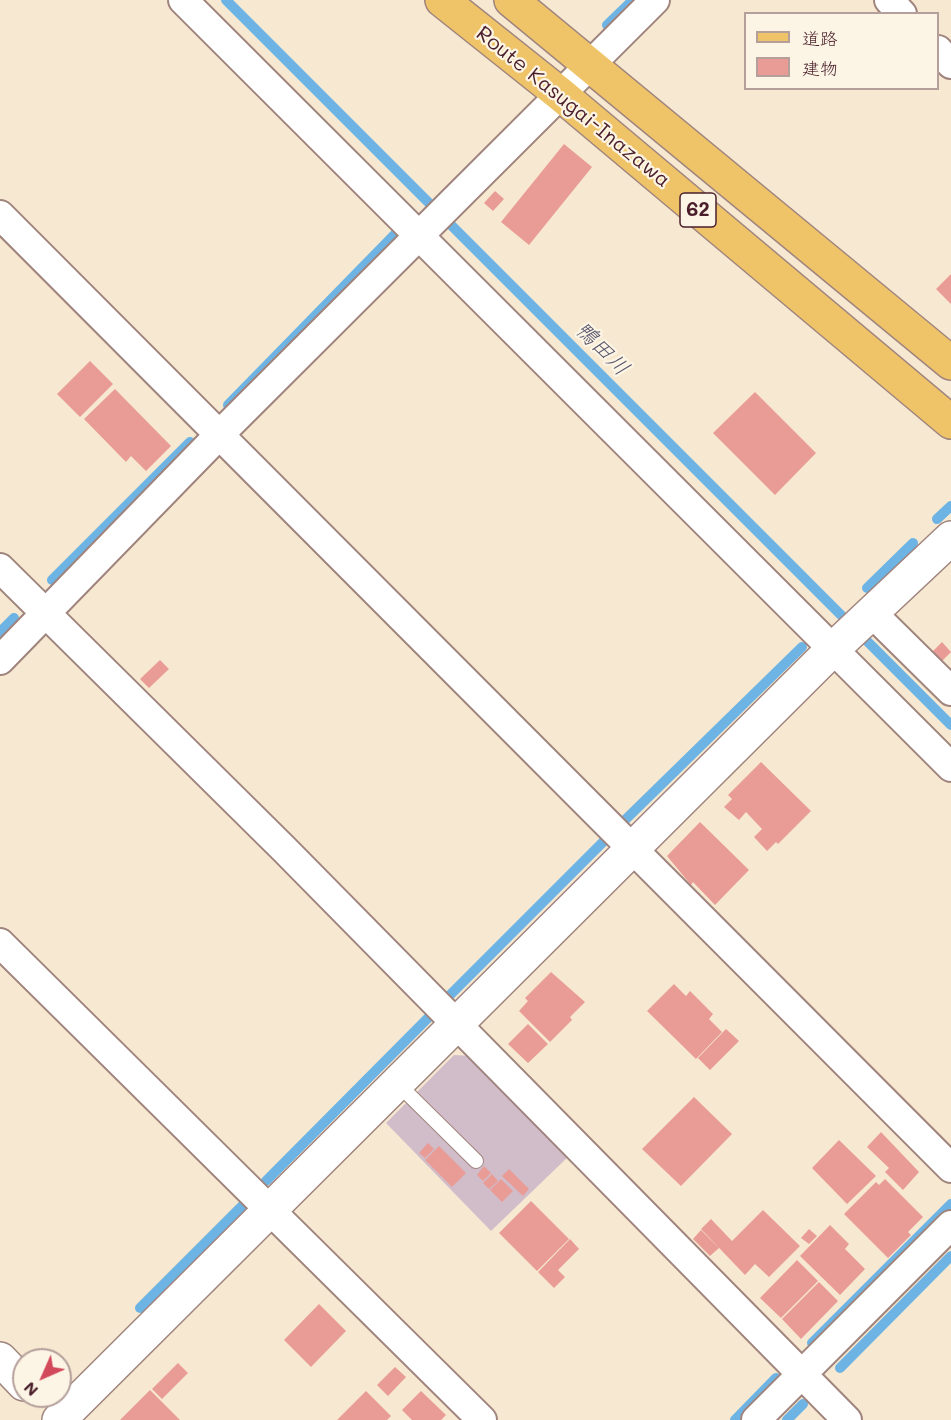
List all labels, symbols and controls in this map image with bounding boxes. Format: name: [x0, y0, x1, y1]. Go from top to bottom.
legend: [744, 12, 939, 90]
street label: Route Kasugai-Inazawa: [471, 21, 675, 193]
text: 道路: [802, 26, 838, 50]
text: 建物: [802, 56, 838, 80]
road number: 62: [680, 193, 716, 227]
water label: 鴨田川: [569, 316, 635, 382]
north arrow: [12, 1348, 72, 1408]
text: N: [19, 1378, 42, 1401]

